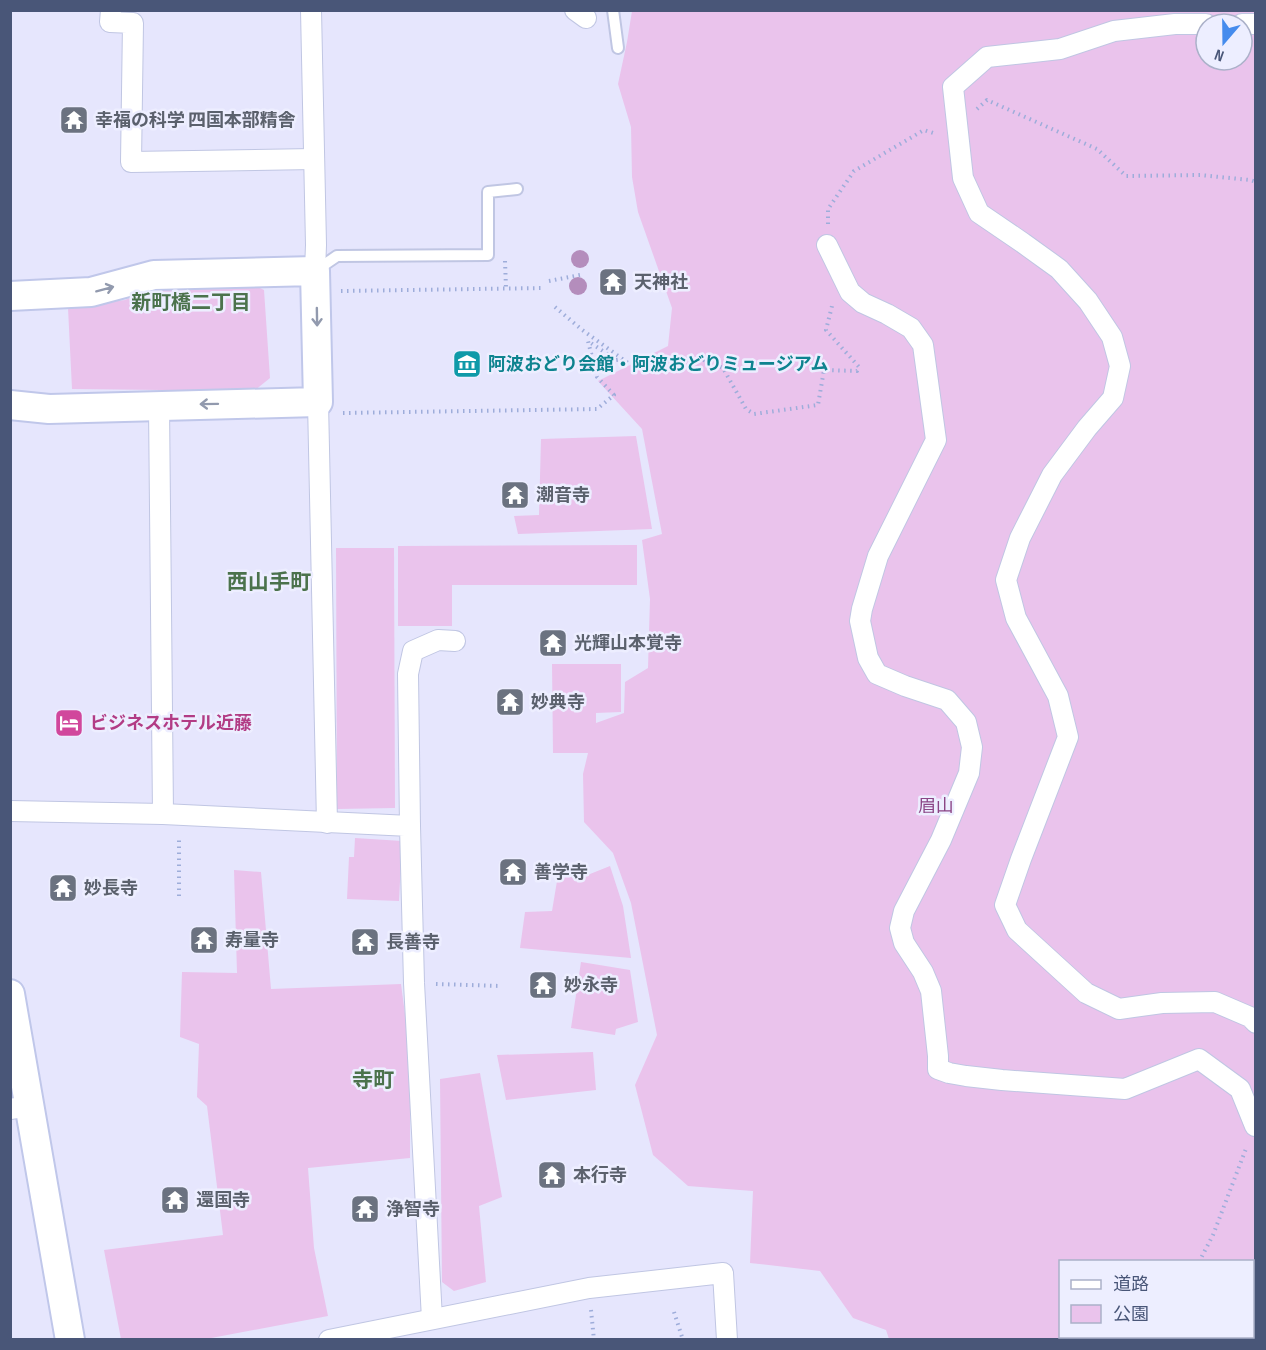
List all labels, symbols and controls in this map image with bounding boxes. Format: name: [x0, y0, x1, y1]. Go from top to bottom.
north arrow: [1194, 12, 1254, 72]
text: N: [1212, 44, 1227, 65]
temple icon: 幸福の科学 四国本部精舎: [58, 104, 90, 136]
place label: 幸福の科学 四国本部精舎: [95, 110, 296, 131]
temple icon: 天神社: [597, 266, 629, 298]
place label: 天神社: [634, 272, 688, 293]
one-way arrow: [95, 282, 114, 294]
district label: 新町橋二丁目: [131, 291, 251, 315]
one-way arrow: [311, 306, 323, 326]
museum icon: 阿波おどり会館・阿波おどりミュージアム: [451, 348, 483, 380]
place label: 阿波おどり会館・阿波おどりミュージアム: [488, 354, 828, 375]
one-way arrow: [199, 398, 219, 410]
temple icon: 潮音寺: [499, 479, 531, 511]
place label: 潮音寺: [536, 485, 590, 506]
district label: 西山手町: [227, 570, 311, 595]
temple icon: 光輝山本覚寺: [537, 627, 569, 659]
place label: 光輝山本覚寺: [574, 633, 682, 654]
temple icon: 妙典寺: [494, 686, 526, 718]
place label: 妙典寺: [531, 692, 585, 713]
hotel icon: ビジネスホテル近藤: [53, 707, 85, 739]
place label: ビジネスホテル近藤: [90, 713, 252, 734]
park label: 眉山: [918, 796, 954, 817]
temple icon: 善学寺: [497, 856, 529, 888]
place label: 善学寺: [534, 862, 588, 883]
temple icon: 妙長寺: [47, 872, 79, 904]
place label: 妙長寺: [84, 878, 138, 899]
temple icon: 寿量寺: [188, 924, 220, 956]
temple icon: 長善寺: [349, 926, 381, 958]
place label: 寿量寺: [225, 930, 279, 951]
place label: 長善寺: [386, 932, 440, 953]
temple icon: 妙永寺: [527, 969, 559, 1001]
place label: 妙永寺: [564, 975, 618, 996]
district label: 寺町: [352, 1068, 394, 1093]
temple icon: 本行寺: [536, 1159, 568, 1191]
place label: 本行寺: [573, 1164, 627, 1186]
temple icon: 還国寺: [159, 1184, 191, 1216]
place label: 還国寺: [196, 1190, 250, 1211]
temple icon: 浄智寺: [349, 1193, 381, 1225]
place label: 浄智寺: [386, 1199, 440, 1220]
legend: [1059, 1260, 1254, 1338]
text: 道路: [1113, 1274, 1149, 1295]
text: 公園: [1113, 1304, 1149, 1325]

